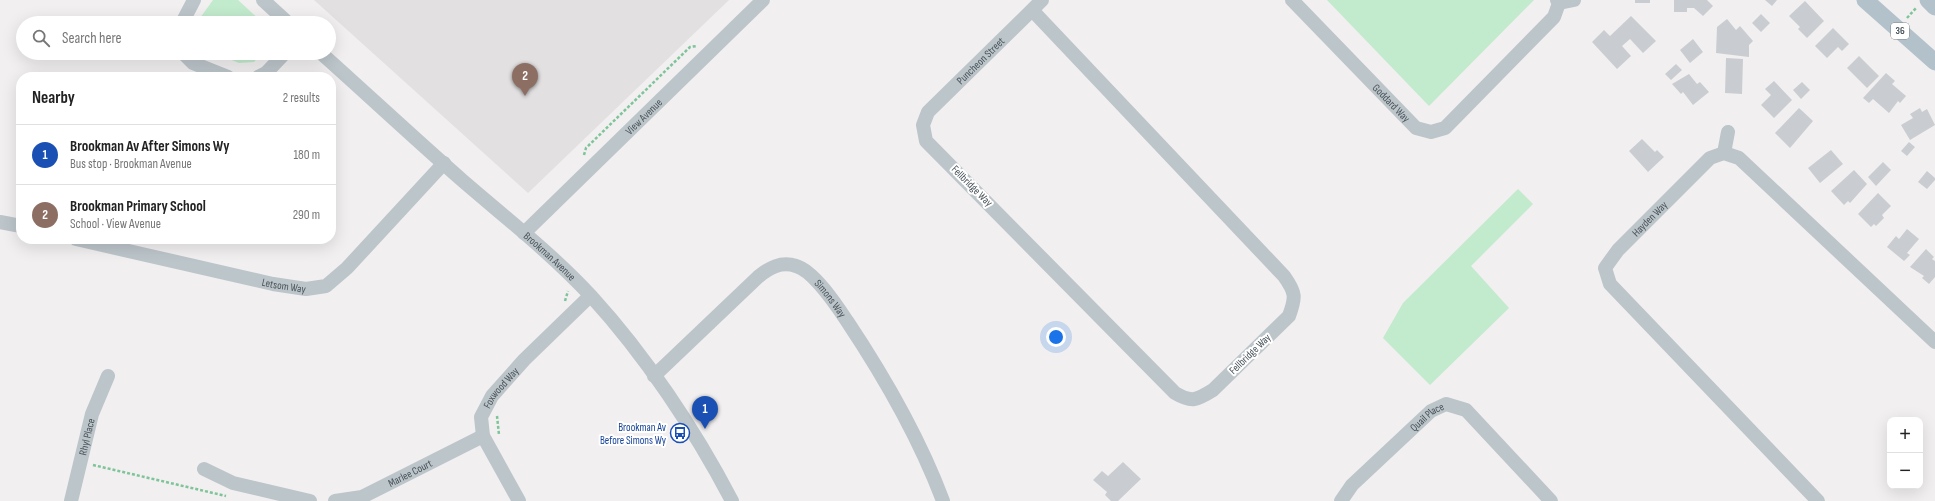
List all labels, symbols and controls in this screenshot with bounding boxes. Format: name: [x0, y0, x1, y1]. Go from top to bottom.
search box: [16, 16, 336, 60]
road number: 36: [1891, 23, 1909, 39]
icon: search: [30, 27, 52, 49]
text: Search here: [62, 29, 122, 48]
street label: Puncheon Street: [954, 34, 1007, 87]
pin: 2: [512, 63, 538, 96]
street label: Goddard Way: [1370, 81, 1413, 125]
text: Nearby: [32, 88, 75, 108]
text: 2 results: [283, 90, 320, 106]
street label: View Avenue: [622, 96, 665, 137]
text: Brookman Av After Simons Wy: [70, 137, 229, 156]
text: 1: [42, 147, 48, 163]
text: 180 m: [294, 147, 320, 163]
text: Bus stop · Brookman Avenue: [70, 156, 192, 172]
street label: Fellbridge Way: [949, 163, 996, 210]
text: Brookman Primary School: [70, 197, 206, 216]
street label: Hayden Way: [1629, 198, 1670, 239]
text: 2: [42, 207, 48, 223]
text: 290 m: [293, 207, 320, 223]
text: School · View Avenue: [70, 216, 161, 232]
street label: Brookman Avenue: [521, 229, 579, 283]
street label: Letsom Way: [261, 275, 307, 295]
street label: Simons Way: [812, 277, 849, 320]
your location: [1046, 327, 1066, 347]
street label: Fellbridge Way: [1227, 331, 1274, 377]
street label: Foxwood Way: [480, 364, 522, 410]
pin: 1: [692, 396, 718, 429]
street label: Quail Place: [1407, 399, 1446, 434]
street label: Rhyl Place: [76, 417, 97, 457]
map controls: [1887, 417, 1923, 489]
button: +: [1887, 417, 1923, 453]
place label: Brookman Av Before Simons Wy: [600, 421, 667, 447]
bus stop icon: Brookman Av Before Simons Wy: [669, 422, 691, 444]
button: −: [1887, 453, 1923, 489]
street label: Marlee Court: [386, 456, 435, 489]

